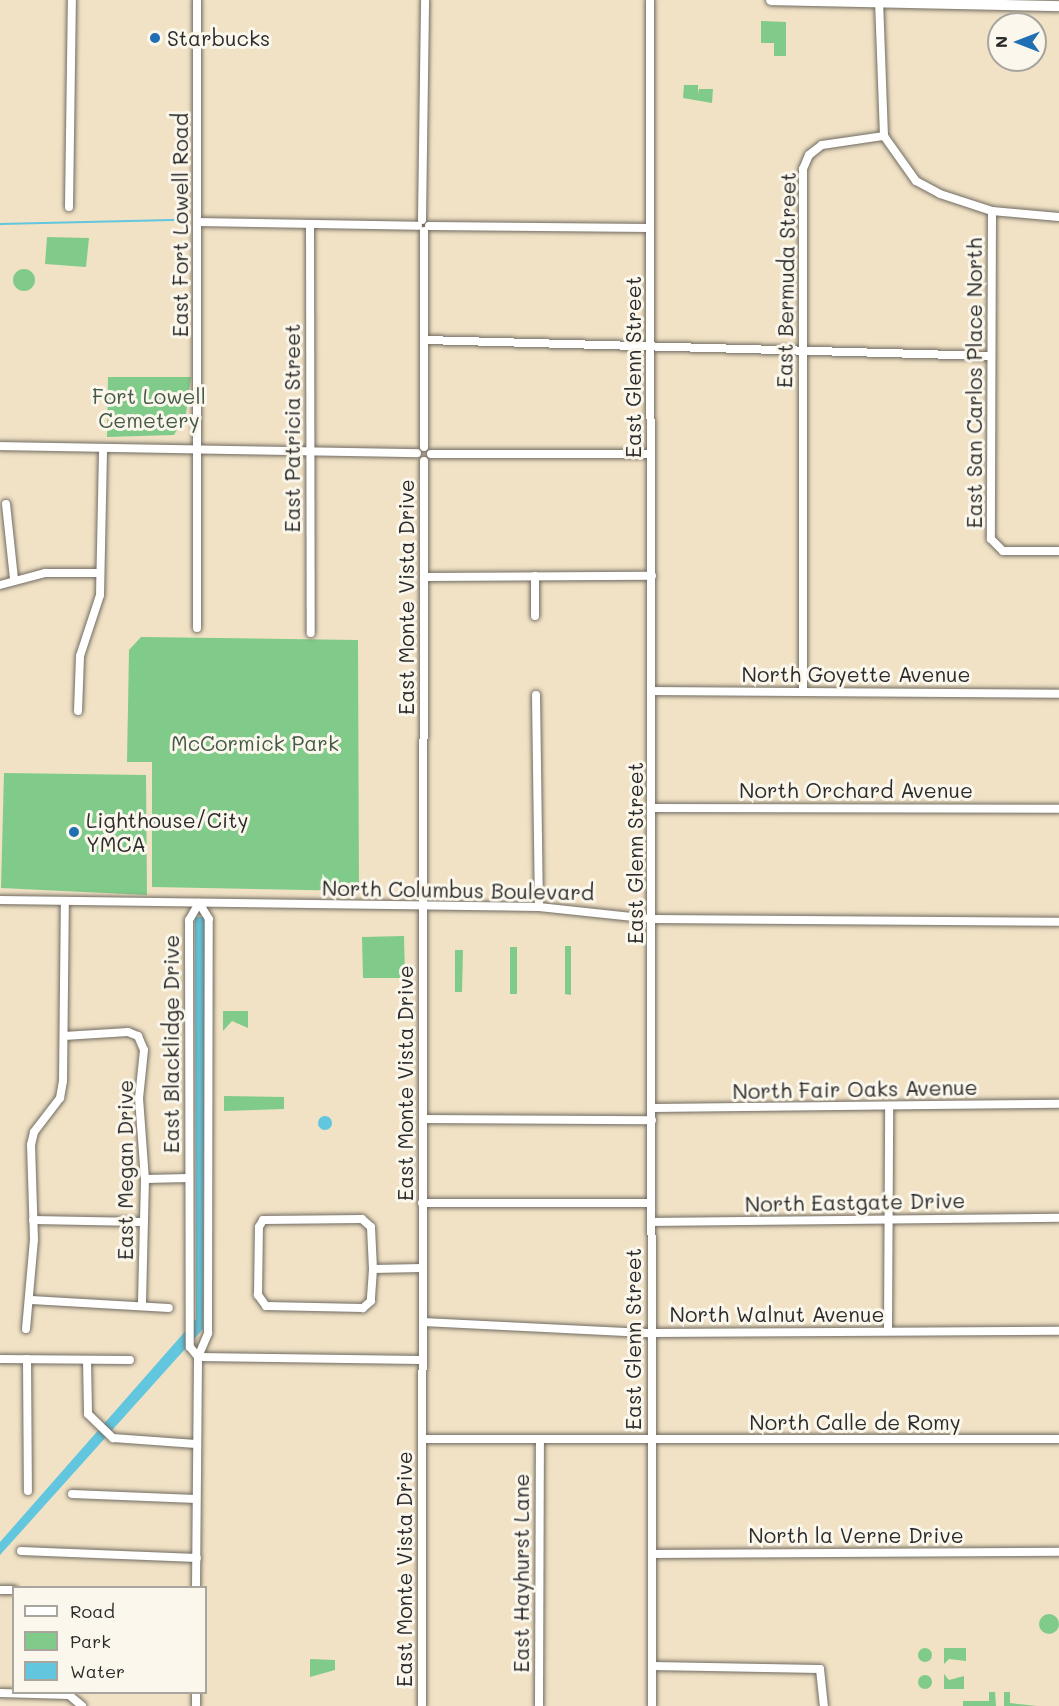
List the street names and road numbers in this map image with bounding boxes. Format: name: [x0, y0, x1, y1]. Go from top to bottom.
street label: East Fort Lowell Road: [167, 113, 193, 337]
street label: East Bermuda Street: [772, 172, 800, 388]
street label: East San Carlos Place North: [961, 238, 987, 528]
street label: East Glenn Street: [620, 276, 646, 458]
street label: East Patricia Street: [279, 324, 305, 532]
street label: East Monte Vista Drive: [393, 479, 419, 715]
street label: North Goyette Avenue: [741, 661, 971, 687]
street label: East Glenn Street: [622, 762, 648, 944]
street label: North Orchard Avenue: [739, 777, 973, 803]
street label: North Columbus Boulevard: [322, 875, 594, 905]
street label: East Blacklidge Drive: [158, 935, 184, 1153]
street label: East Monte Vista Drive: [392, 965, 418, 1201]
street label: North Fair Oaks Avenue: [732, 1074, 978, 1104]
street label: East Megan Drive: [112, 1080, 138, 1260]
street label: North Eastgate Drive: [745, 1187, 965, 1217]
street label: East Glenn Street: [620, 1248, 646, 1430]
street label: North Walnut Avenue: [670, 1301, 884, 1327]
street label: North Calle de Romy: [749, 1409, 961, 1435]
street label: East Monte Vista Drive: [391, 1451, 417, 1687]
street label: East Hayhurst Lane: [508, 1473, 534, 1673]
street label: North la Verne Drive: [748, 1522, 964, 1548]

